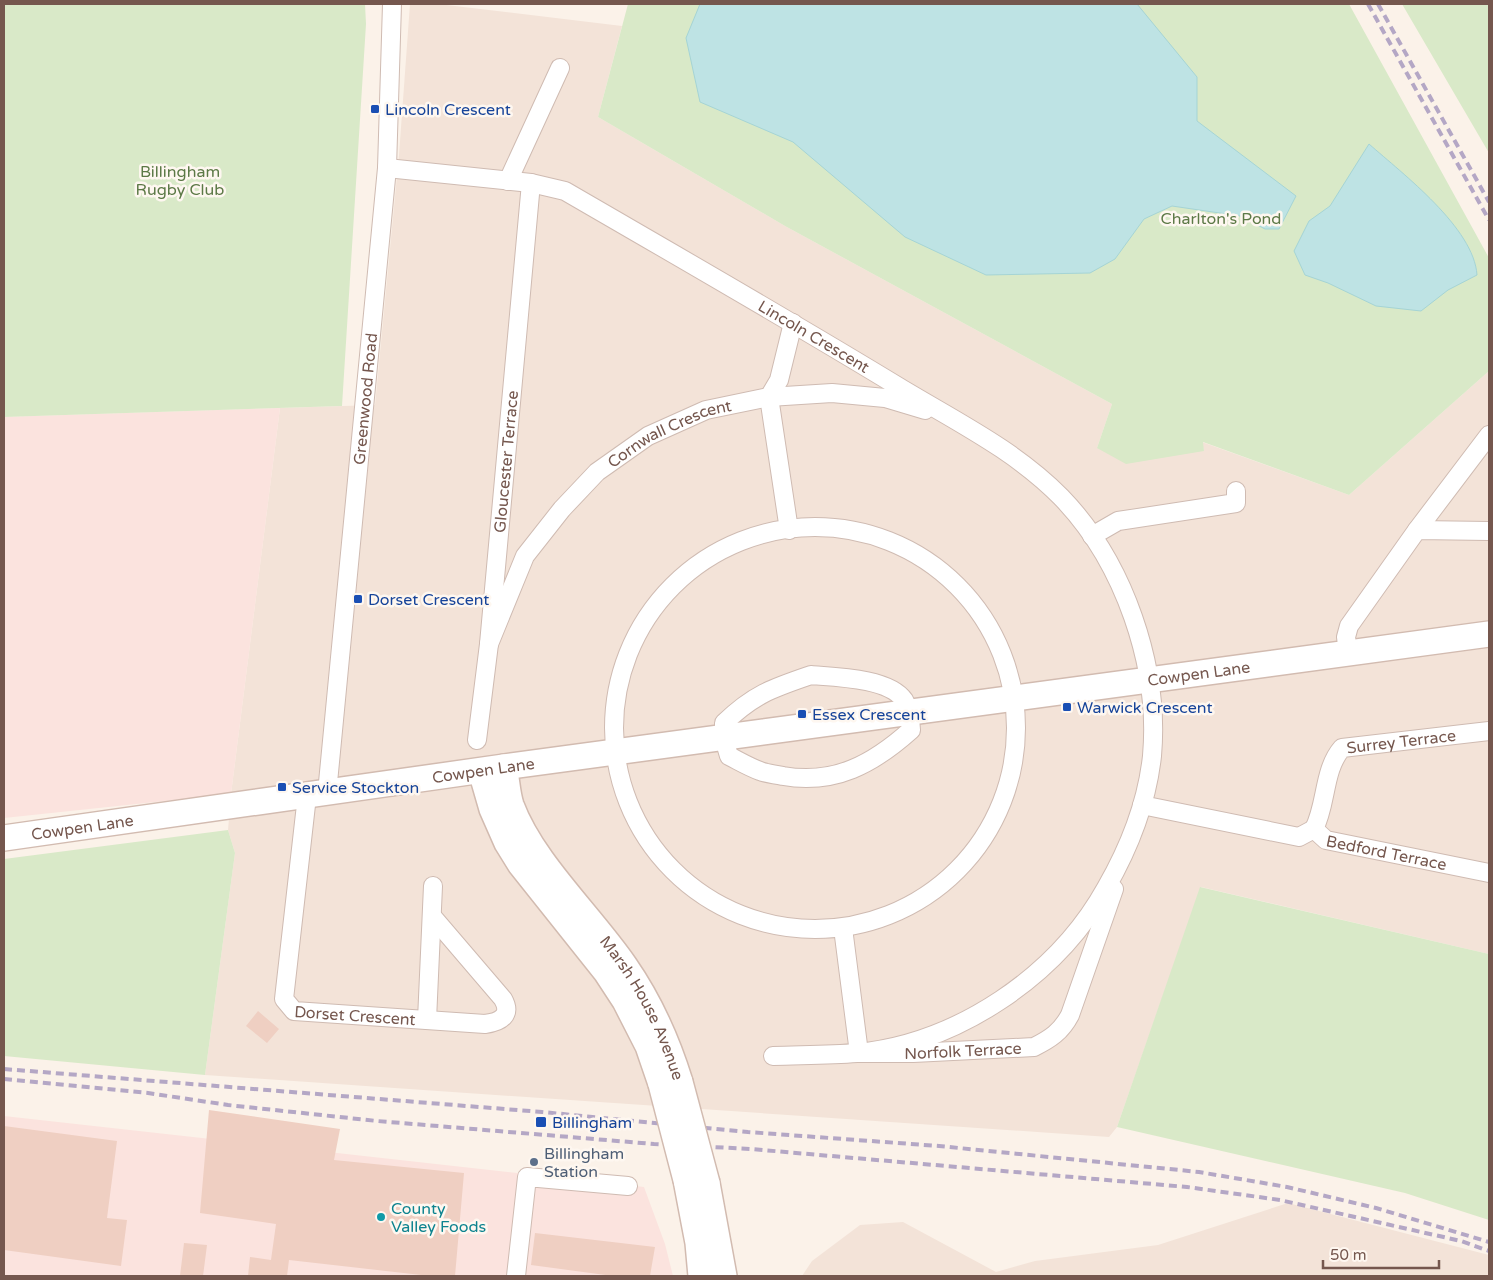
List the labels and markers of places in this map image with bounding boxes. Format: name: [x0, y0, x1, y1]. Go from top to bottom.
place label: Lincoln Crescent: [385, 100, 511, 120]
marker: Lincoln Crescent: [369, 103, 381, 115]
place label: Dorset Crescent: [368, 590, 489, 610]
marker: Dorset Crescent: [352, 593, 364, 605]
place label: Warwick Crescent: [1077, 698, 1213, 718]
marker: Warwick Crescent: [1061, 701, 1073, 713]
place label: Essex Crescent: [812, 705, 926, 725]
marker: Essex Crescent: [796, 708, 808, 720]
place label: Service Stockton: [292, 778, 419, 798]
marker: Service Stockton: [276, 781, 288, 793]
place label: Billingham: [552, 1113, 632, 1133]
marker: Billingham: [534, 1115, 548, 1129]
place label: Billingham Station: [544, 1144, 624, 1182]
marker: Billingham Station: [528, 1156, 540, 1168]
place label: County Valley Foods: [391, 1199, 486, 1237]
marker: County Valley Foods: [375, 1211, 387, 1223]

